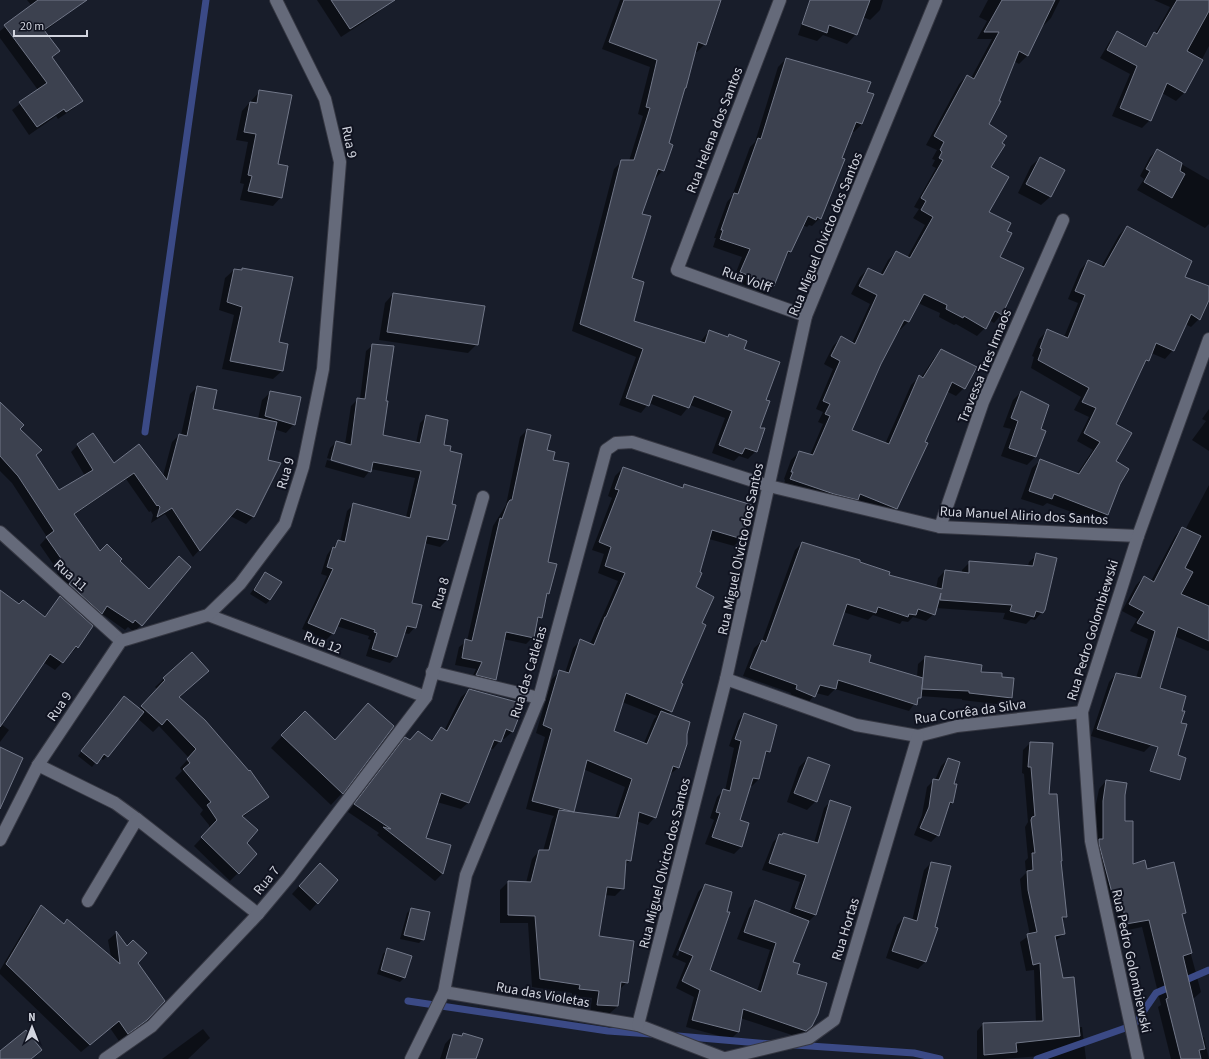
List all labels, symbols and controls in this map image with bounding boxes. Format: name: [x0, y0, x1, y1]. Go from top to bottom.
scale bar: [14, 12, 87, 38]
text: 20 m: [20, 18, 44, 35]
street label: Rua Helena dos Santos: [682, 64, 748, 196]
street label: Rua 9: [336, 124, 362, 160]
street label: Rua Miguel Olvicto dos Santos: [784, 149, 868, 319]
street label: Rua Volff: [719, 262, 775, 298]
street label: Travessa Tres Irmaos: [953, 306, 1017, 426]
street label: Rua 9: [272, 455, 300, 492]
street label: Rua Miguel Olvicto dos Santos: [713, 461, 769, 637]
street label: Rua Manuel Alirio dos Santos: [939, 502, 1109, 530]
street label: Rua 11: [49, 555, 92, 596]
street label: Rua Pedro Golombiewski: [1062, 557, 1124, 703]
street label: Rua 8: [427, 575, 455, 612]
street label: Rua das Catleias: [505, 624, 553, 721]
street label: Rua 12: [301, 627, 345, 659]
street label: Rua 9: [42, 688, 77, 726]
street label: Rua Corrêa da Silva: [913, 694, 1027, 730]
street label: Rua Miguel Olvicto dos Santos: [634, 776, 696, 951]
street label: Rua 7: [249, 862, 285, 900]
street label: Rua Pedro Golombiewski: [1106, 888, 1156, 1035]
street label: Rua Hortas: [827, 895, 865, 963]
street label: Rua das Violetas: [494, 977, 591, 1013]
north arrow: [12, 1007, 52, 1047]
text: N: [28, 1010, 36, 1025]

